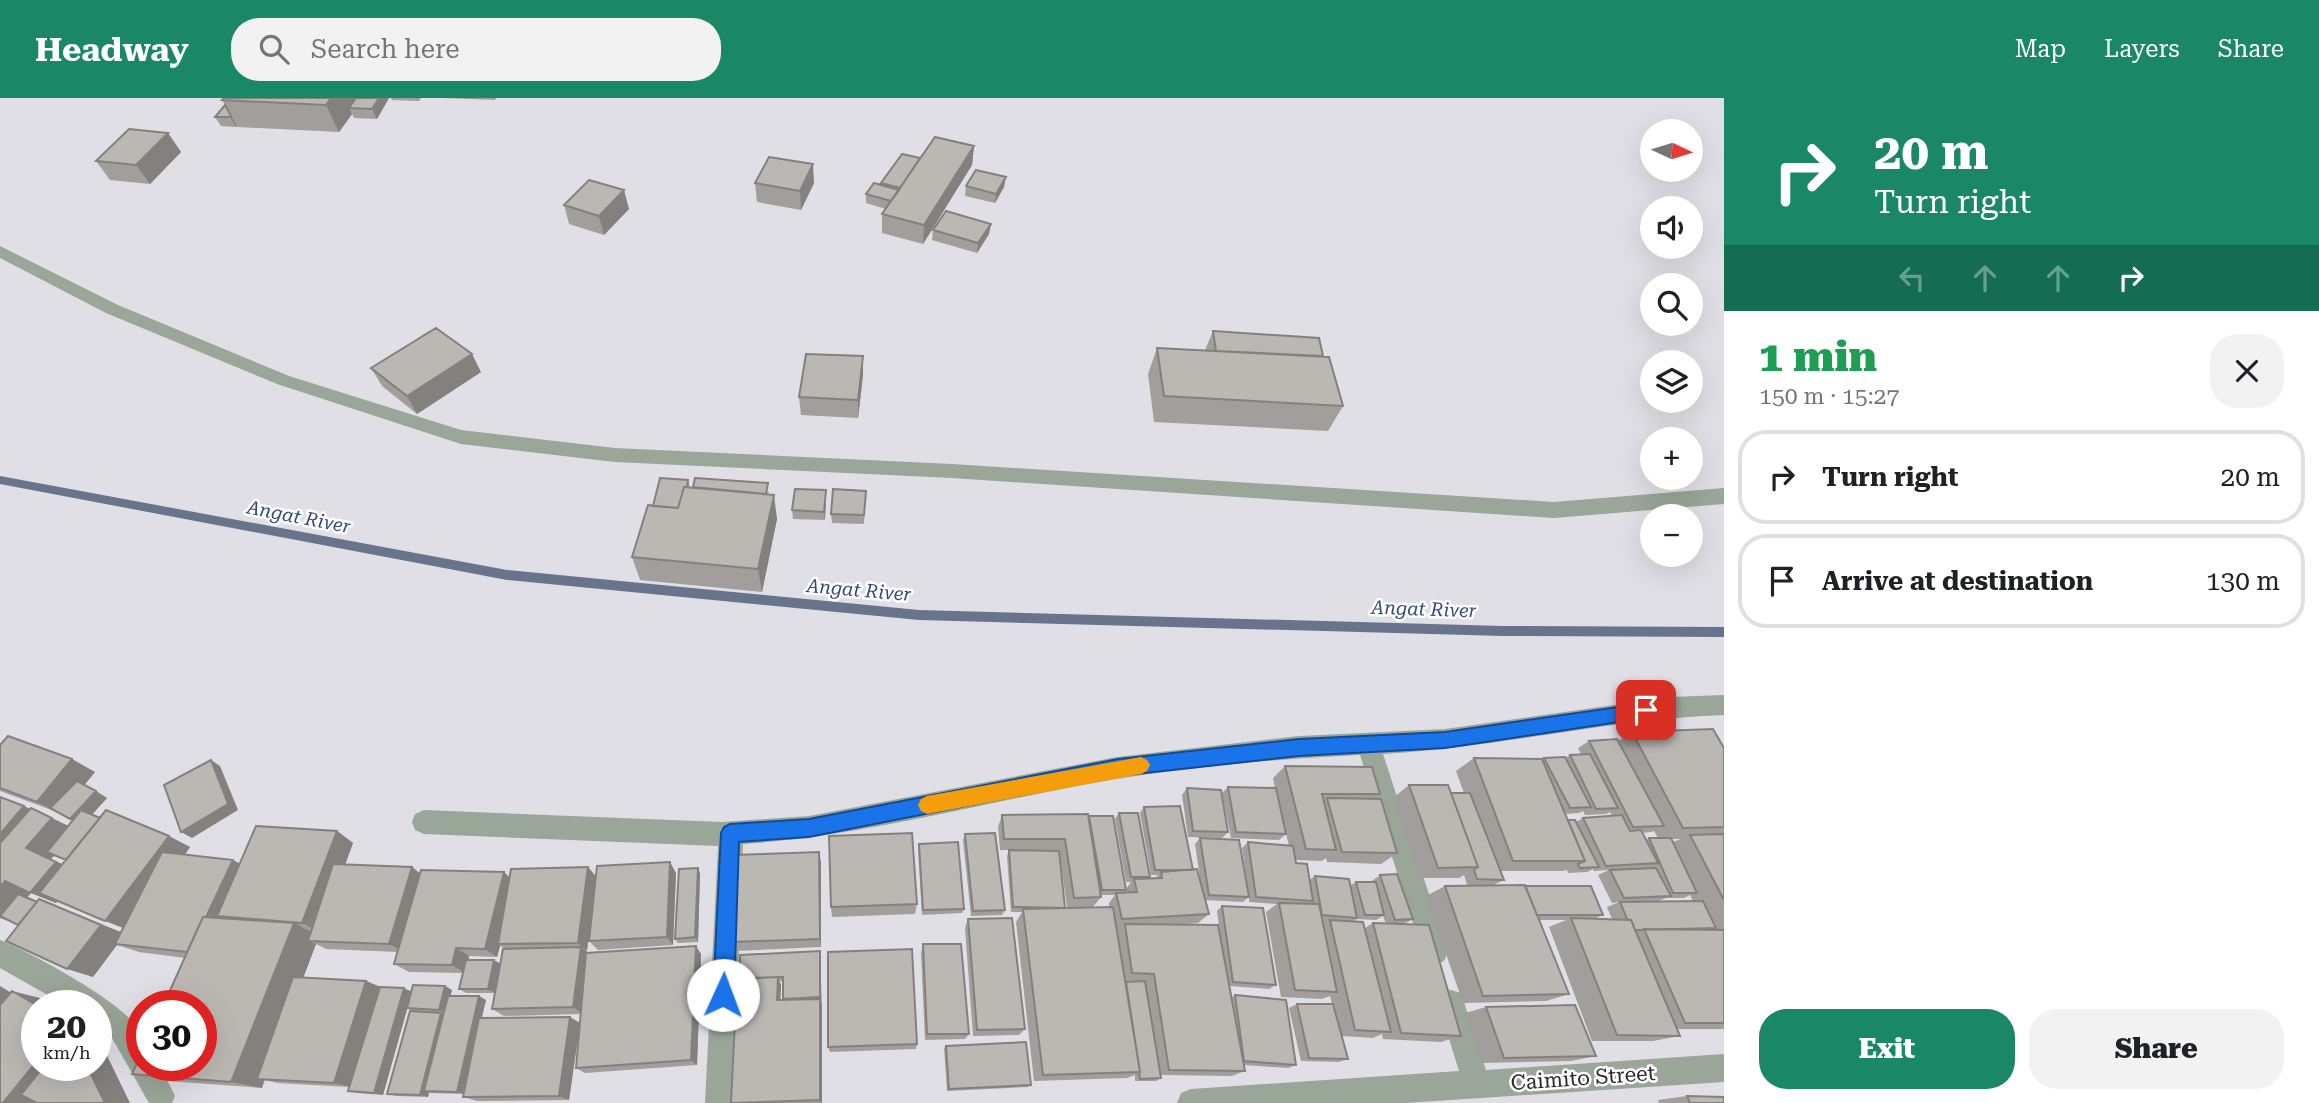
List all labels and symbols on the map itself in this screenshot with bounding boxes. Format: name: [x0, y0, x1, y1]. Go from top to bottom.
north arrow: [1640, 119, 1703, 182]
water label: Angat River: [244, 496, 353, 538]
water label: Angat River: [805, 574, 912, 606]
water label: Angat River: [1370, 596, 1477, 622]
pin: [1616, 680, 1676, 740]
position arrow: [686, 958, 760, 1032]
speed limit sign: 30: [126, 990, 217, 1081]
street label: Caimito Street: [1510, 1061, 1656, 1095]

